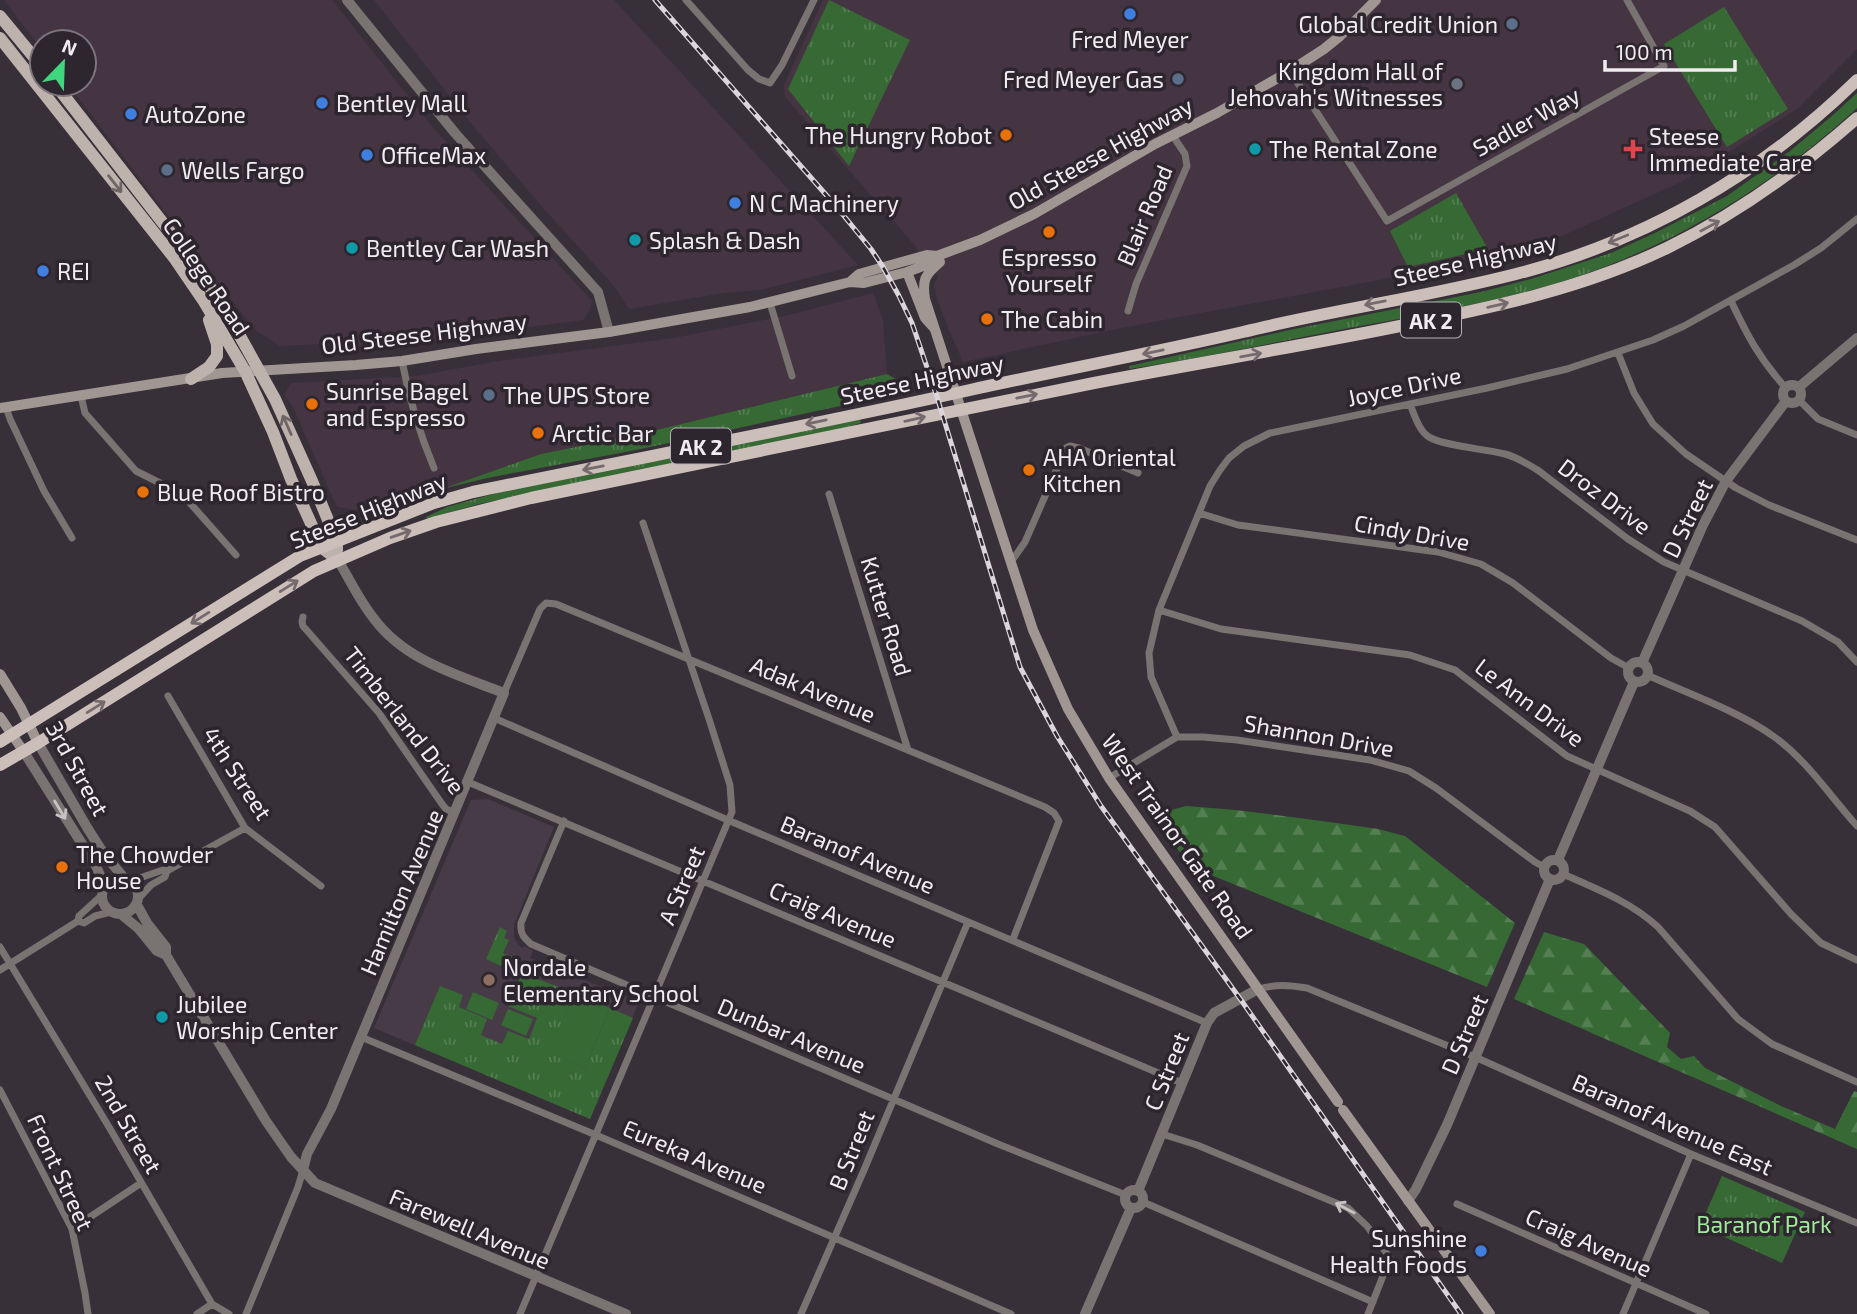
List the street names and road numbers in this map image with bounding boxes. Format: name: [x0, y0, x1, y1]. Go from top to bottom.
street label: Sadler Way: [1468, 80, 1584, 162]
street label: Old Steese Highway: [1003, 91, 1197, 215]
street label: Blair Road: [1110, 161, 1178, 269]
street label: College Road: [158, 212, 256, 340]
street label: Steese Highway: [1391, 227, 1559, 291]
road number: AK 2: [1401, 302, 1461, 338]
street label: Old Steese Highway: [320, 307, 528, 359]
street label: Steese Highway: [838, 348, 1006, 410]
street label: Joyce Drive: [1344, 360, 1464, 412]
road number: AK 2: [671, 428, 731, 464]
street label: Droz Drive: [1553, 452, 1657, 540]
street label: Steese Highway: [286, 466, 450, 554]
street label: D Street: [1656, 474, 1718, 562]
street label: Cindy Drive: [1352, 508, 1472, 556]
street label: Kutter Road: [856, 553, 918, 679]
street label: Timberland Drive: [339, 641, 471, 799]
street label: Adak Avenue: [746, 650, 880, 728]
street label: Le Ann Drive: [1470, 652, 1590, 752]
street label: Shannon Drive: [1242, 708, 1396, 762]
street label: 3rd Street: [41, 716, 116, 820]
street label: 4th Street: [198, 721, 279, 825]
street label: West Trainor Gate Road: [1097, 728, 1259, 944]
street label: Hamilton Avenue: [353, 805, 449, 979]
street label: Baranof Avenue: [777, 809, 939, 899]
street label: A Street: [652, 841, 710, 929]
street label: Craig Avenue: [765, 875, 901, 953]
street label: D Street: [1435, 990, 1493, 1078]
street label: Dunbar Avenue: [714, 991, 870, 1079]
street label: C Street: [1138, 1027, 1194, 1114]
street label: Baranof Avenue East: [1569, 1067, 1778, 1181]
street label: 2nd Street: [90, 1070, 168, 1178]
street label: B Street: [822, 1106, 880, 1194]
street label: Front Street: [22, 1109, 100, 1235]
street label: Eureka Avenue: [619, 1113, 771, 1199]
street label: Farewell Avenue: [385, 1182, 555, 1274]
street label: Craig Avenue: [1522, 1202, 1656, 1282]

